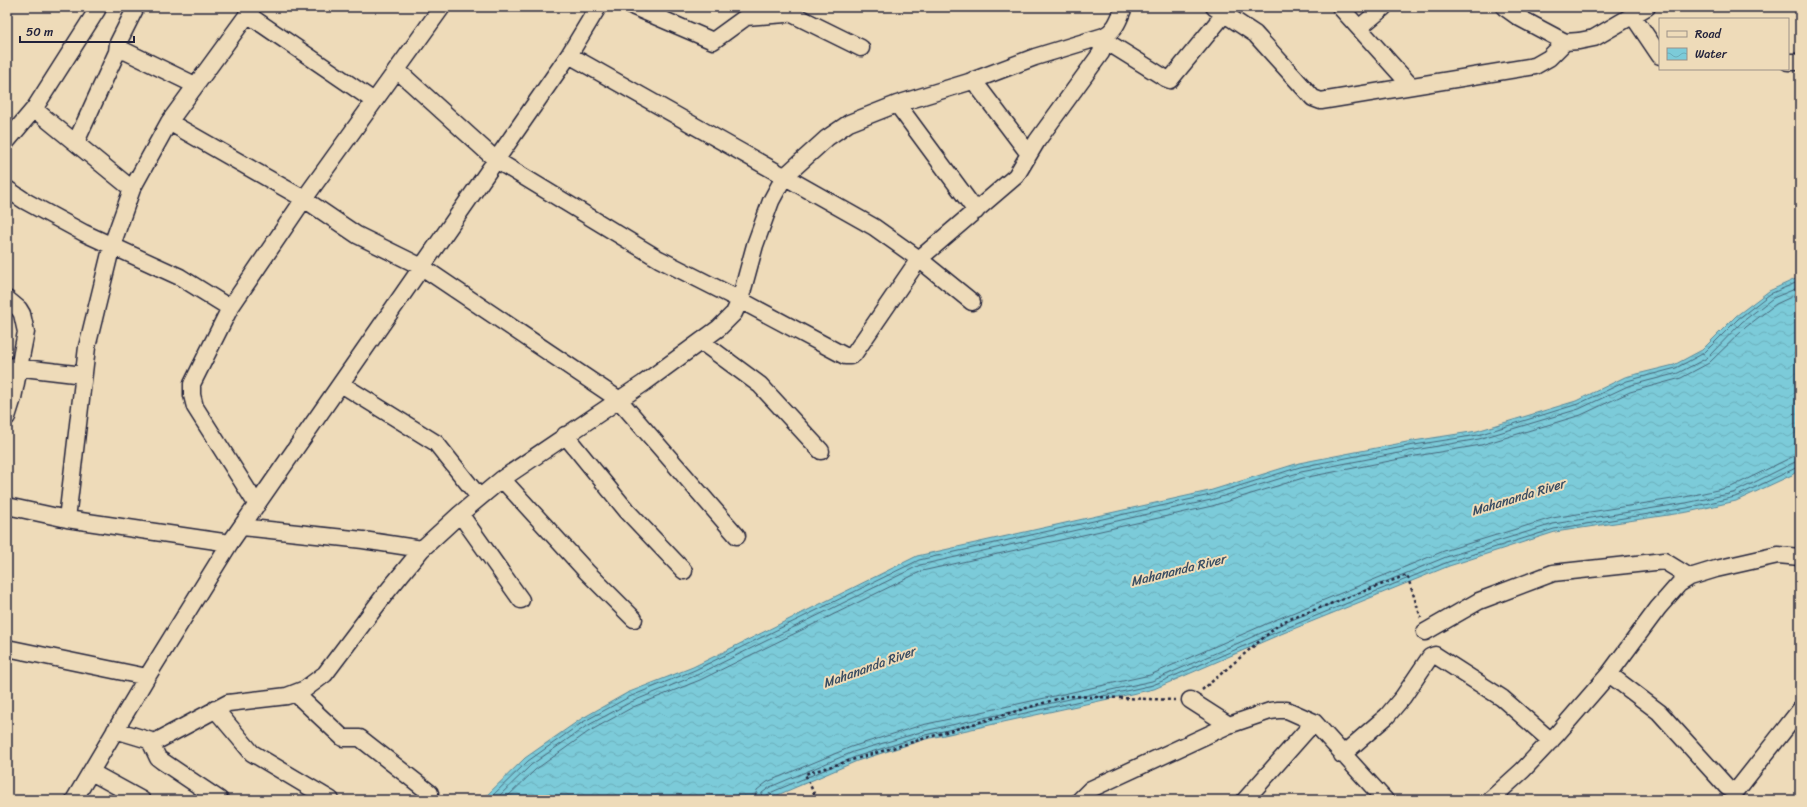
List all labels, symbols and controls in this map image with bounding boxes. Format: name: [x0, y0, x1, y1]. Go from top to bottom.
scale bar: [20, 18, 134, 44]
legend: [1659, 18, 1789, 70]
text: 50 m: [26, 21, 53, 43]
text: Road: [1695, 23, 1722, 45]
text: Water: [1695, 43, 1728, 65]
water label: Mahananda River: [1468, 471, 1570, 522]
water label: Mahananda River: [1128, 546, 1230, 593]
water label: Mahananda River: [820, 639, 921, 694]

